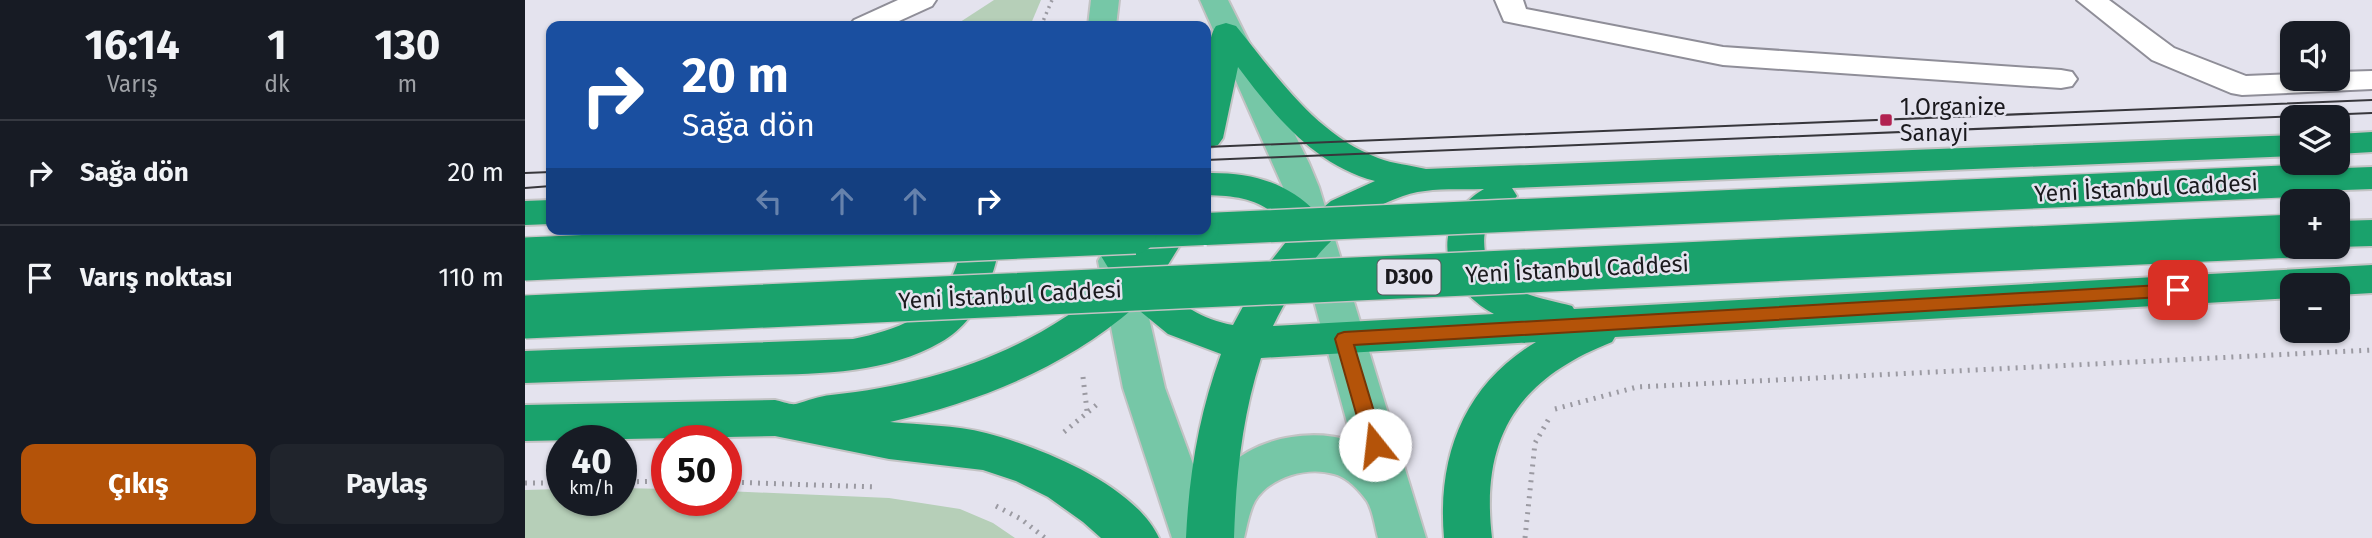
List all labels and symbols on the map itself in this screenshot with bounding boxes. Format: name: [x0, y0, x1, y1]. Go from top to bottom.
place label: 1.Organize Sanayi: [1900, 93, 2006, 147]
marker: 1.Organize Sanayi: [1878, 112, 1894, 128]
street label: Yeni İstanbul Caddesi: [2033, 168, 2259, 208]
street label: Yeni İstanbul Caddesi: [1464, 249, 1690, 289]
road number: D300: [1377, 260, 1441, 294]
pin: [2148, 260, 2208, 320]
street label: Yeni İstanbul Caddesi: [897, 275, 1123, 315]
position arrow: [1338, 408, 1412, 482]
speed limit sign: 50: [651, 425, 742, 516]

